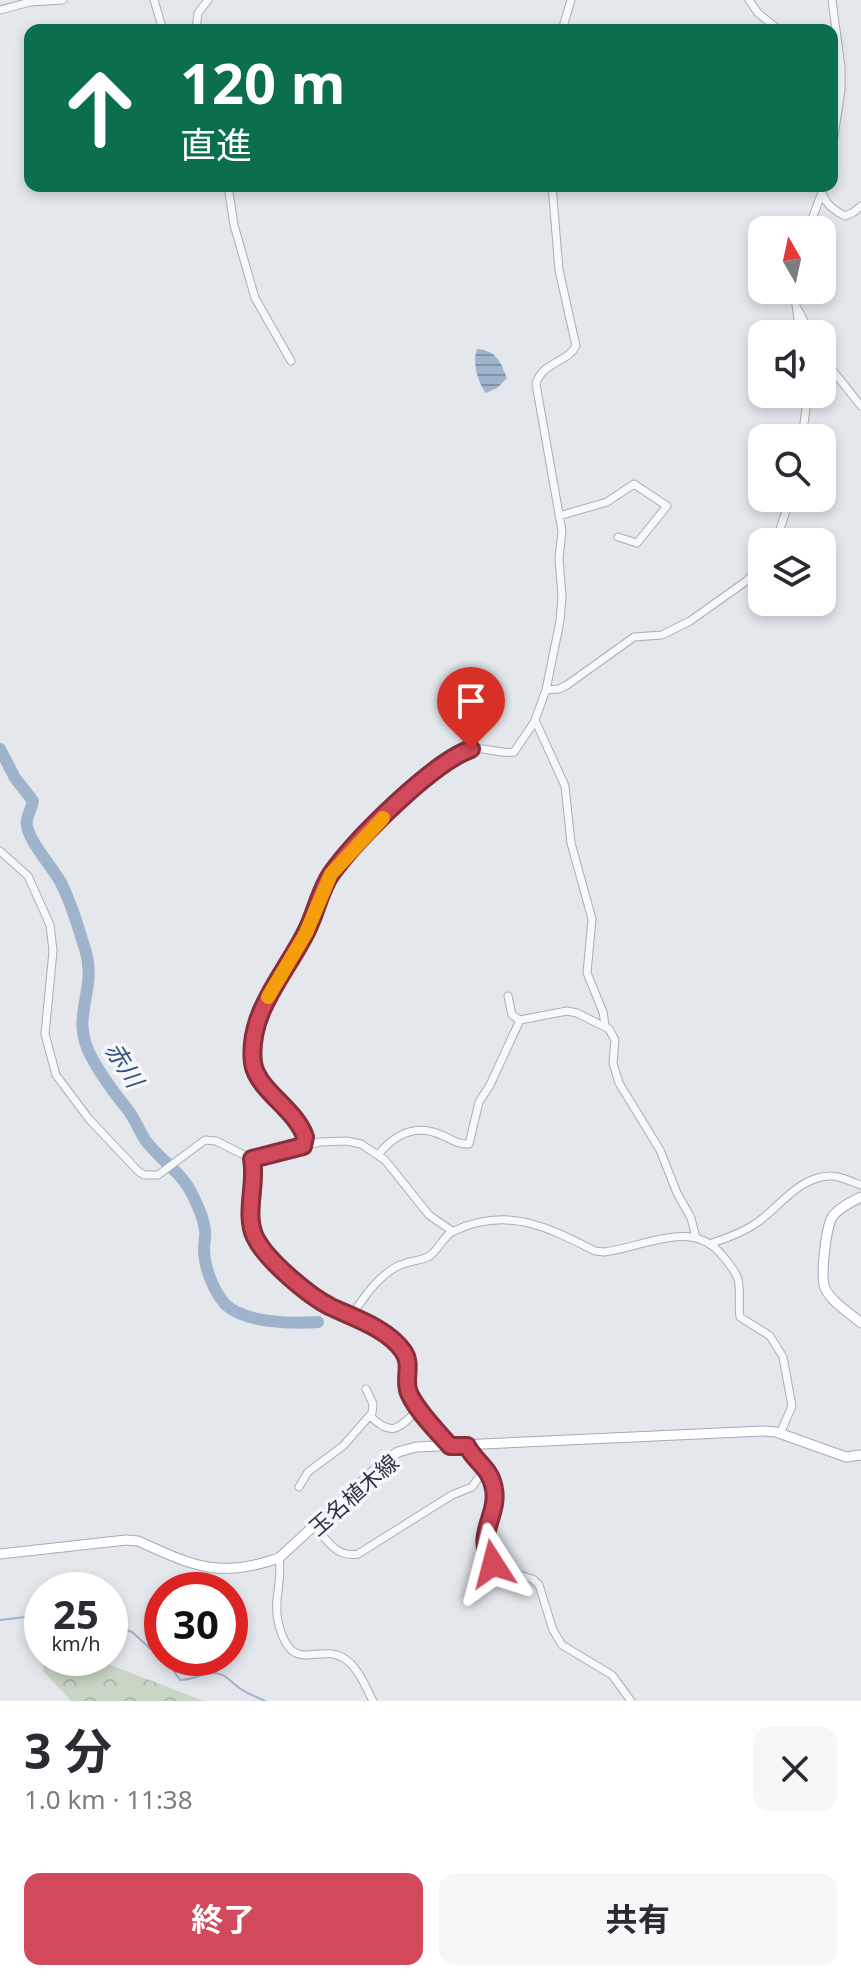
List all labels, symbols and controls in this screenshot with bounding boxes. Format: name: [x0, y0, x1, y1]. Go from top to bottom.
text: 120 m: [180, 44, 345, 120]
icon: ahead: [48, 56, 152, 160]
text: 直進: [180, 120, 252, 169]
north arrow: [748, 216, 836, 304]
map controls: [748, 216, 836, 616]
button: sound: [748, 320, 836, 408]
button: search: [748, 424, 836, 512]
button: layers: [748, 528, 836, 616]
pin: [437, 667, 505, 749]
icon: arrive: [449, 679, 493, 723]
water label: 赤川: [98, 1035, 153, 1096]
street label: 玉名植木線: [302, 1447, 404, 1541]
position arrow: [451, 1522, 535, 1606]
speed limit sign: 30: [144, 1572, 248, 1676]
text: 25: [53, 1586, 99, 1641]
text: km/h: [51, 1630, 101, 1657]
text: 3 分: [24, 1718, 112, 1783]
button: close: [753, 1727, 837, 1811]
text: 1.0 km · 11:38: [24, 1781, 193, 1817]
button: 終了: [24, 1873, 423, 1965]
button: 共有: [439, 1873, 837, 1965]

